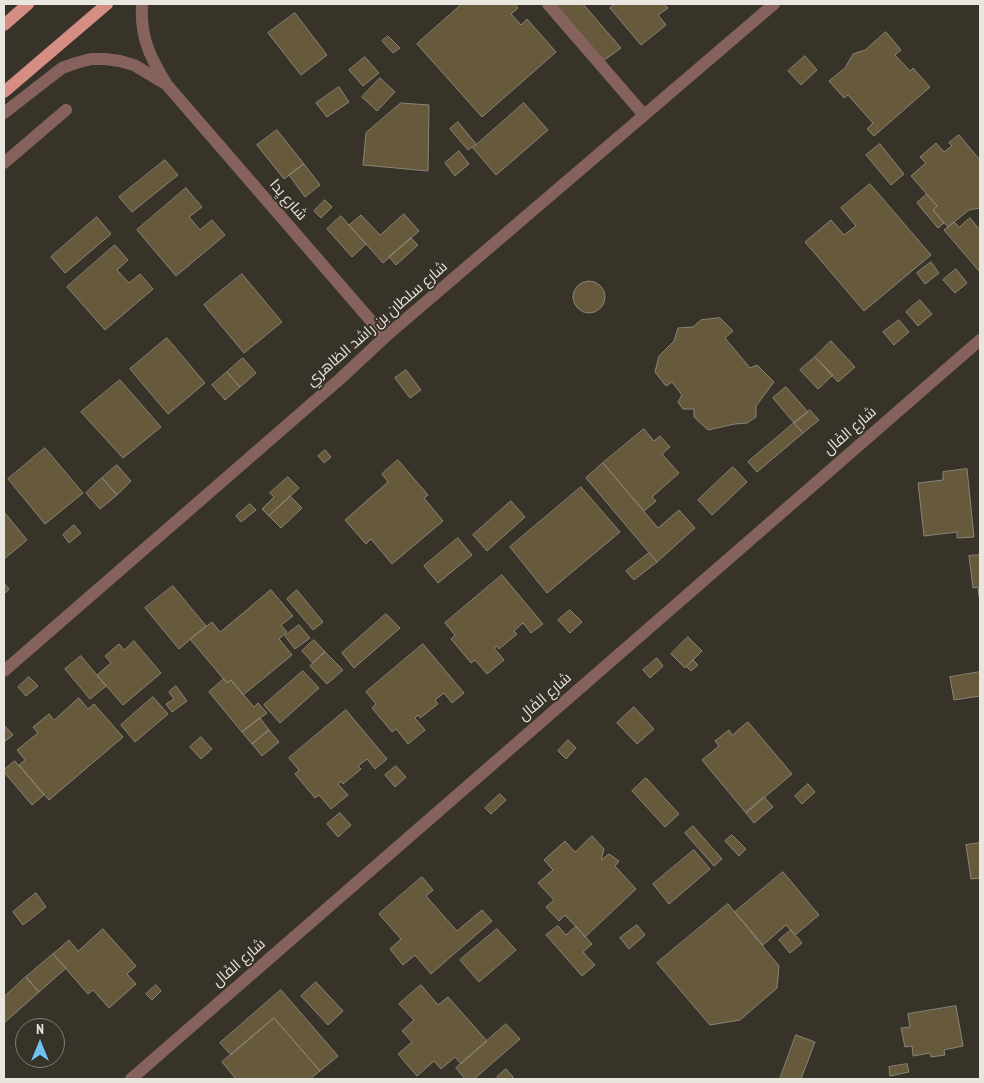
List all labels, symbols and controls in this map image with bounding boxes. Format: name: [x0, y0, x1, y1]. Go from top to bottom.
street label: شارع يِدا: [265, 176, 311, 224]
street label: شارع سلطان بن راشد الظاهري: [303, 258, 451, 390]
street label: شارع الفَال: [820, 403, 880, 459]
street label: شارع الفَال: [515, 669, 575, 725]
street label: شارع الفَال: [209, 935, 269, 991]
north arrow: [15, 1018, 65, 1068]
text: N: [36, 1020, 44, 1038]

